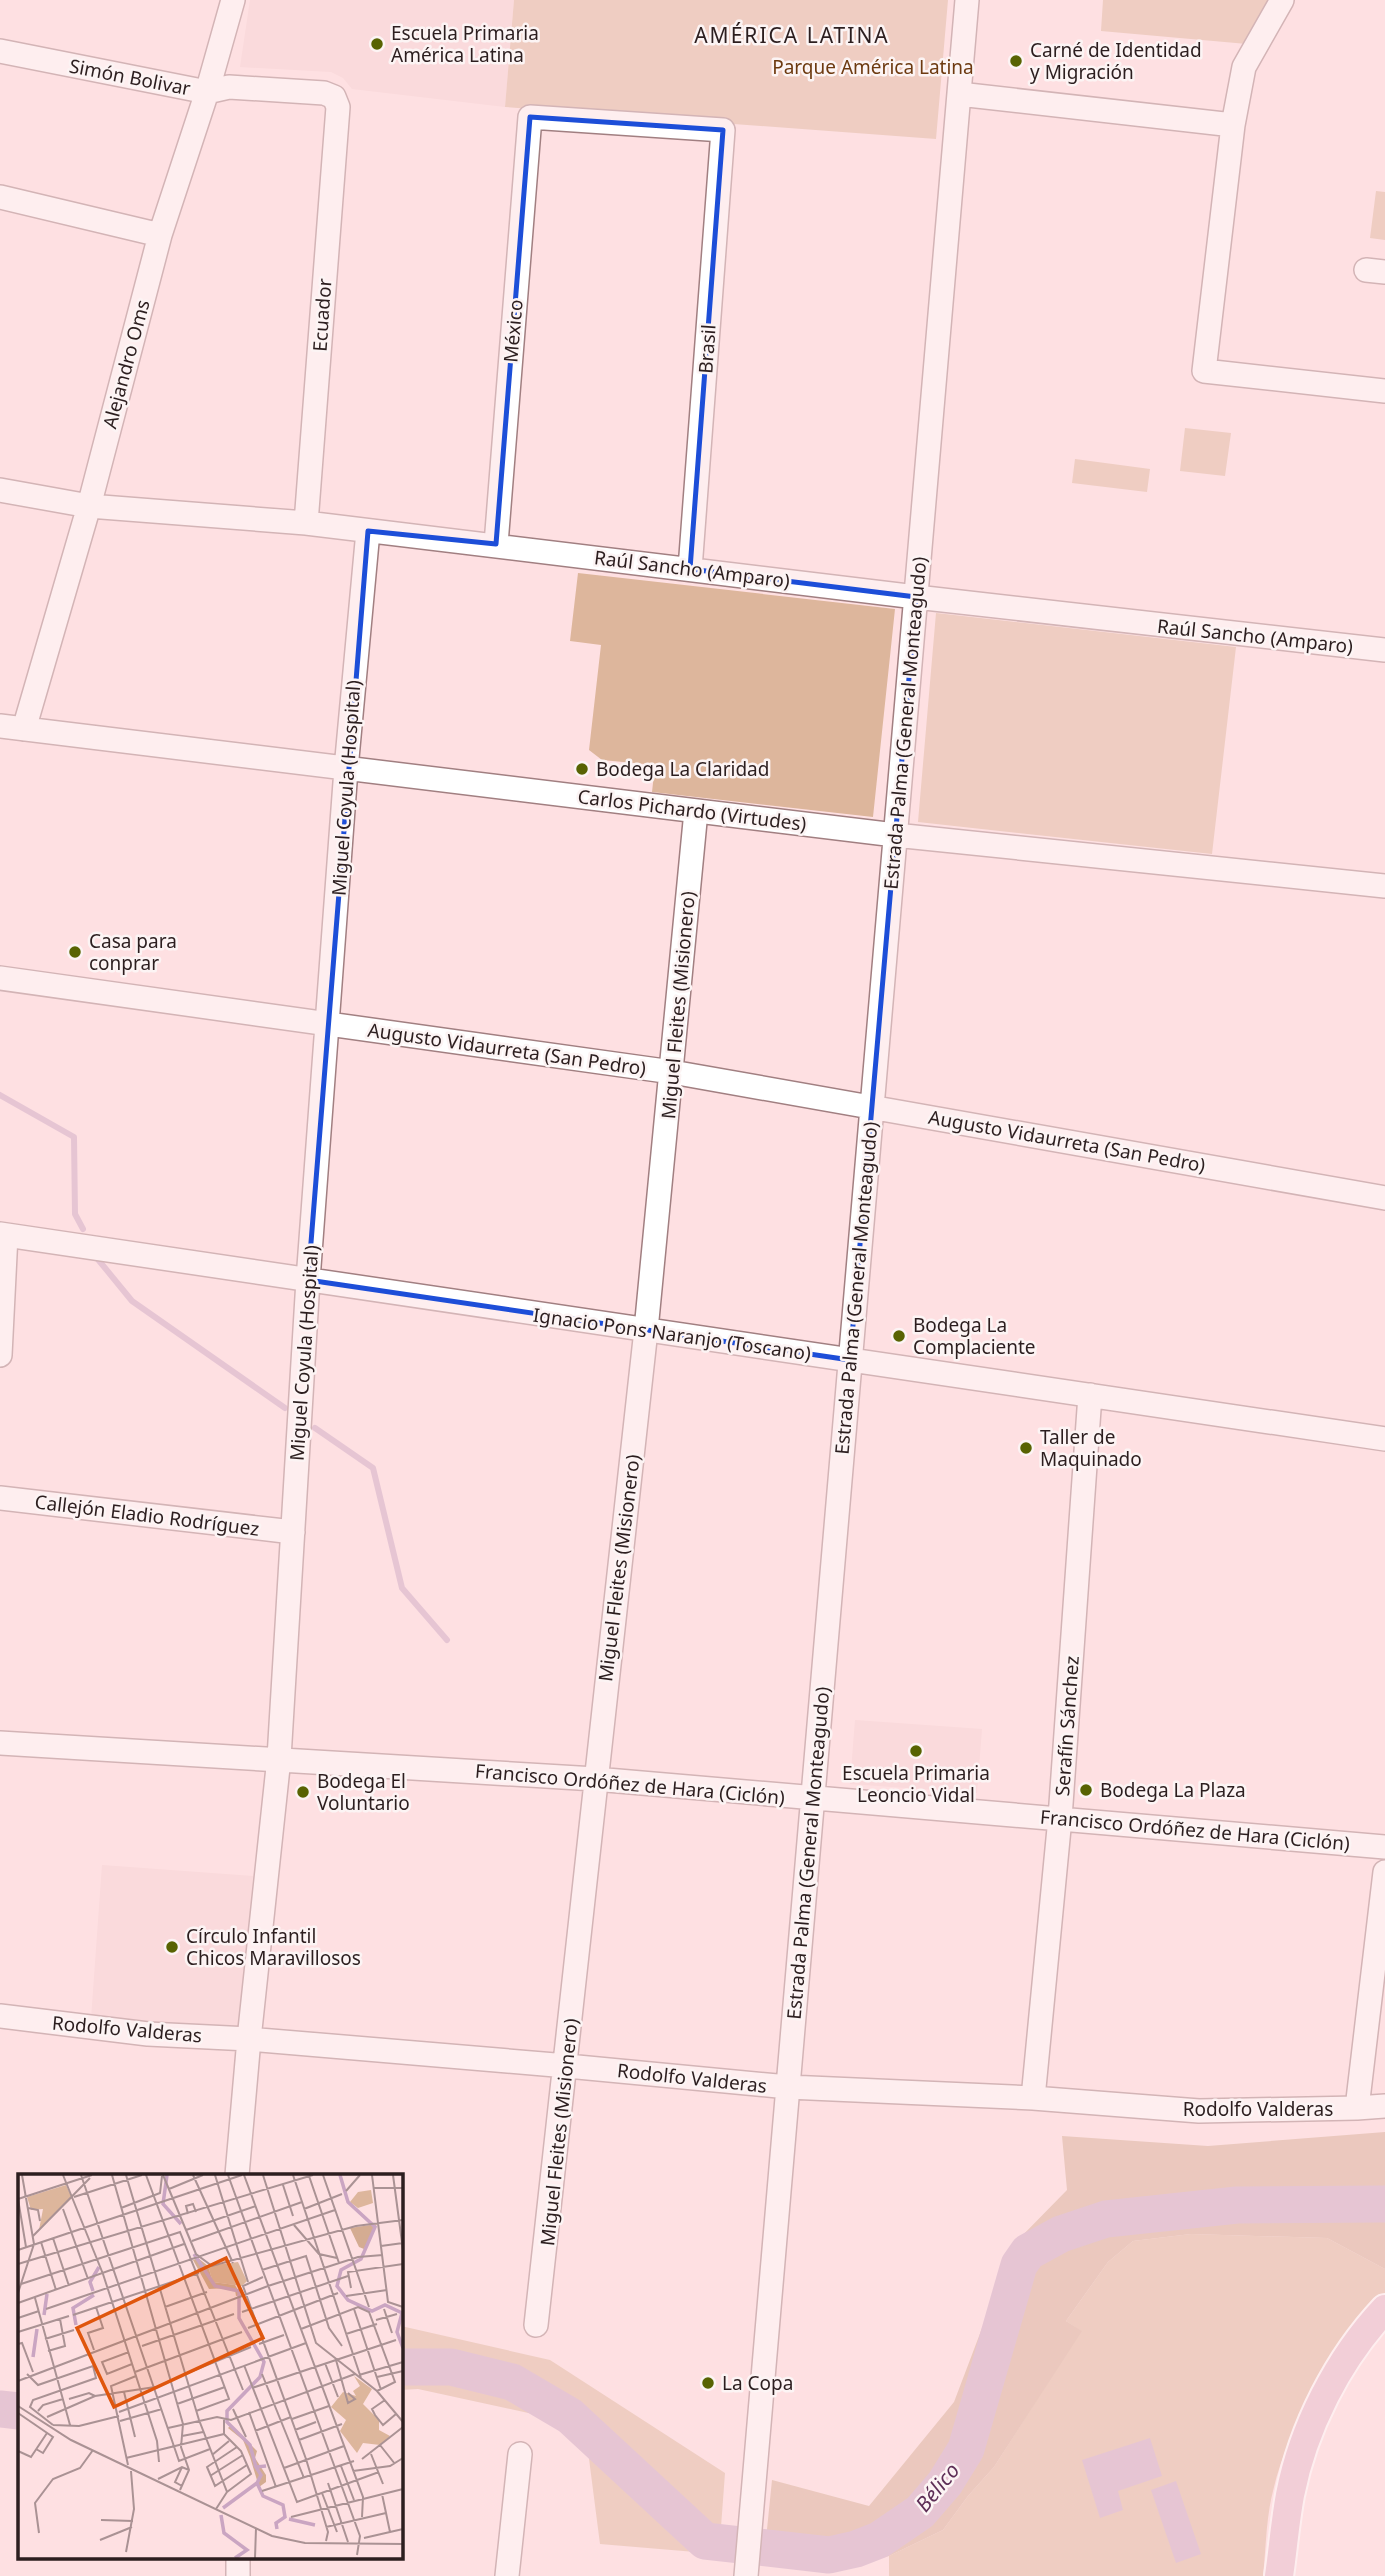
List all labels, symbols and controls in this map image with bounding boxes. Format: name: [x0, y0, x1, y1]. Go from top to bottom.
place label: Escuela Primaria América Latina: [391, 20, 539, 68]
district label: AMÉRICA LATINA: [694, 21, 890, 49]
marker: Escuela Primaria América Latina: [369, 36, 385, 52]
place label: Carné de Identidad y Migración: [1030, 37, 1202, 85]
street label: Simón Bolivar: [67, 52, 193, 102]
marker: Carné de Identidad y Migración: [1008, 53, 1024, 69]
park label: Parque América Latina: [772, 54, 974, 80]
street label: Ecuador: [306, 277, 338, 352]
street label: Alejandro Oms: [96, 297, 156, 431]
street label: México: [497, 298, 529, 364]
street label: Brasil: [692, 323, 722, 375]
street label: Raúl Sancho (Amparo): [593, 544, 791, 594]
street label: Estrada Palma (General Monteagudo): [877, 555, 933, 891]
street label: Raúl Sancho (Amparo): [1156, 613, 1354, 659]
street label: Miguel Coyula (Hospital): [325, 679, 367, 897]
place label: Bodega La Claridad: [596, 756, 769, 782]
marker: Bodega La Claridad: [574, 761, 590, 777]
street label: Carlos Pichardo (Virtudes): [576, 783, 808, 837]
street label: Miguel Fleites (Misionero): [655, 890, 701, 1120]
place label: Casa para conprar: [89, 928, 177, 976]
marker: Casa para conprar: [67, 944, 83, 960]
street label: Augusto Vidaurreta (San Pedro): [366, 1017, 648, 1081]
street label: Augusto Vidaurreta (San Pedro): [927, 1104, 1207, 1178]
street label: Estrada Palma (General Monteagudo): [828, 1120, 884, 1456]
street label: Miguel Coyula (Hospital): [283, 1244, 325, 1462]
street label: Ignacio Pons Naranjo (Toscano): [531, 1302, 813, 1366]
place label: Bodega La Complaciente: [913, 1312, 1036, 1360]
marker: Bodega La Complaciente: [891, 1328, 907, 1344]
place label: Taller de Maquinado: [1040, 1424, 1142, 1472]
marker: Taller de Maquinado: [1018, 1440, 1034, 1456]
street label: Miguel Fleites (Misionero): [592, 1453, 646, 1683]
street label: Callejón Eladio Rodríguez: [33, 1488, 261, 1542]
street label: Serafín Sánchez: [1049, 1655, 1085, 1797]
street label: Estrada Palma (General Monteagudo): [780, 1685, 836, 2021]
marker: Escuela Primaria Leoncio Vidal: [908, 1743, 924, 1759]
street label: Francisco Ordóñez de Hara (Ciclón): [474, 1758, 786, 1810]
place label: Escuela Primaria Leoncio Vidal: [842, 1760, 990, 1808]
place label: Bodega El Voluntario: [317, 1768, 410, 1816]
place label: Bodega La Plaza: [1100, 1777, 1246, 1803]
marker: Bodega La Plaza: [1078, 1782, 1094, 1798]
marker: Bodega El Voluntario: [295, 1784, 311, 1800]
street label: Francisco Ordóñez de Hara (Ciclón): [1039, 1804, 1351, 1856]
place label: Círculo Infantil Chicos Maravillosos: [186, 1923, 361, 1971]
marker: Círculo Infantil Chicos Maravillosos: [164, 1939, 180, 1955]
street label: Rodolfo Valderas: [51, 2009, 203, 2049]
street label: Miguel Fleites (Misionero): [534, 2017, 584, 2247]
street label: Rodolfo Valderas: [616, 2057, 768, 2099]
street label: Rodolfo Valderas: [1183, 2096, 1333, 2122]
inset map: [18, 2174, 402, 2558]
place label: La Copa: [722, 2370, 793, 2396]
marker: La Copa: [700, 2375, 716, 2391]
water label: Bélico: [909, 2457, 965, 2517]

